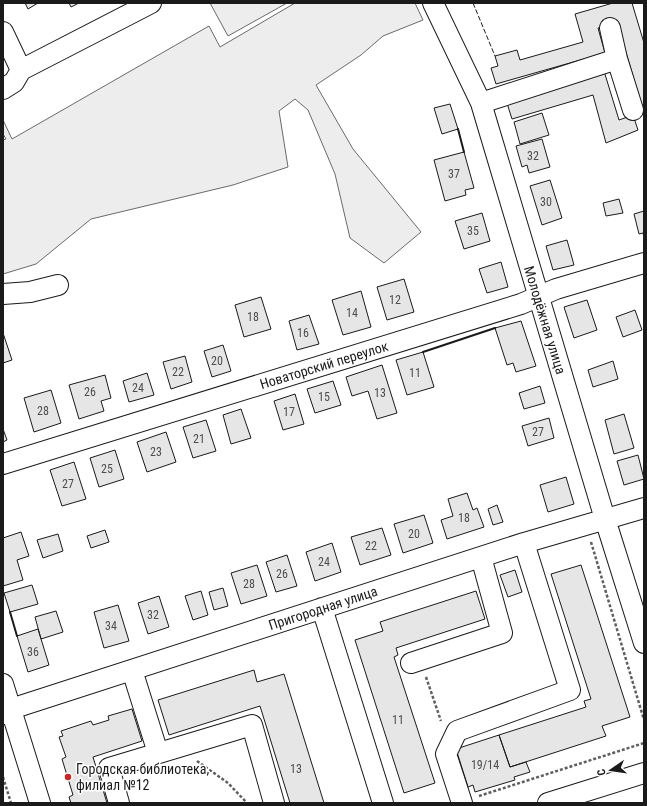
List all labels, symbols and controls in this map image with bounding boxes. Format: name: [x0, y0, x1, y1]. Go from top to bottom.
house number: 32: [527, 149, 539, 163]
house number: 37: [448, 167, 460, 181]
house number: 30: [540, 195, 552, 209]
house number: 35: [467, 224, 479, 238]
street label: Молодёжная улица: [521, 264, 569, 376]
house number: 12: [389, 293, 401, 307]
house number: 14: [346, 306, 358, 320]
house number: 18: [247, 310, 259, 324]
house number: 16: [297, 326, 309, 340]
street label: Новаторский переулок: [258, 338, 390, 392]
house number: 20: [211, 354, 223, 368]
house number: 22: [172, 365, 184, 379]
house number: 11: [409, 366, 421, 380]
house number: 24: [132, 381, 144, 395]
house number: 26: [84, 385, 96, 399]
house number: 13: [374, 386, 386, 400]
house number: 15: [318, 390, 330, 404]
house number: 28: [37, 404, 49, 418]
house number: 17: [283, 405, 295, 419]
house number: 27: [532, 425, 544, 439]
house number: 21: [193, 432, 205, 446]
house number: 23: [150, 445, 162, 459]
house number: 25: [101, 462, 113, 476]
house number: 27: [62, 477, 74, 491]
house number: 18: [458, 511, 470, 525]
house number: 20: [408, 527, 420, 541]
house number: 22: [365, 539, 377, 553]
house number: 24: [318, 555, 330, 569]
house number: 26: [276, 567, 288, 581]
house number: 28: [243, 577, 255, 591]
street label: Пригородная улица: [267, 583, 379, 633]
house number: 32: [147, 608, 159, 622]
house number: 34: [105, 619, 117, 633]
house number: 36: [27, 645, 39, 659]
house number: 11: [392, 713, 404, 727]
north arrow: [591, 750, 631, 790]
house number: 19/14: [471, 758, 499, 772]
place label: Городская библиотека, филиал №12: [76, 761, 210, 793]
house number: 13: [290, 762, 302, 776]
text: С: [595, 768, 609, 777]
marker: Городская библиотека, филиал №12: [63, 772, 73, 782]

